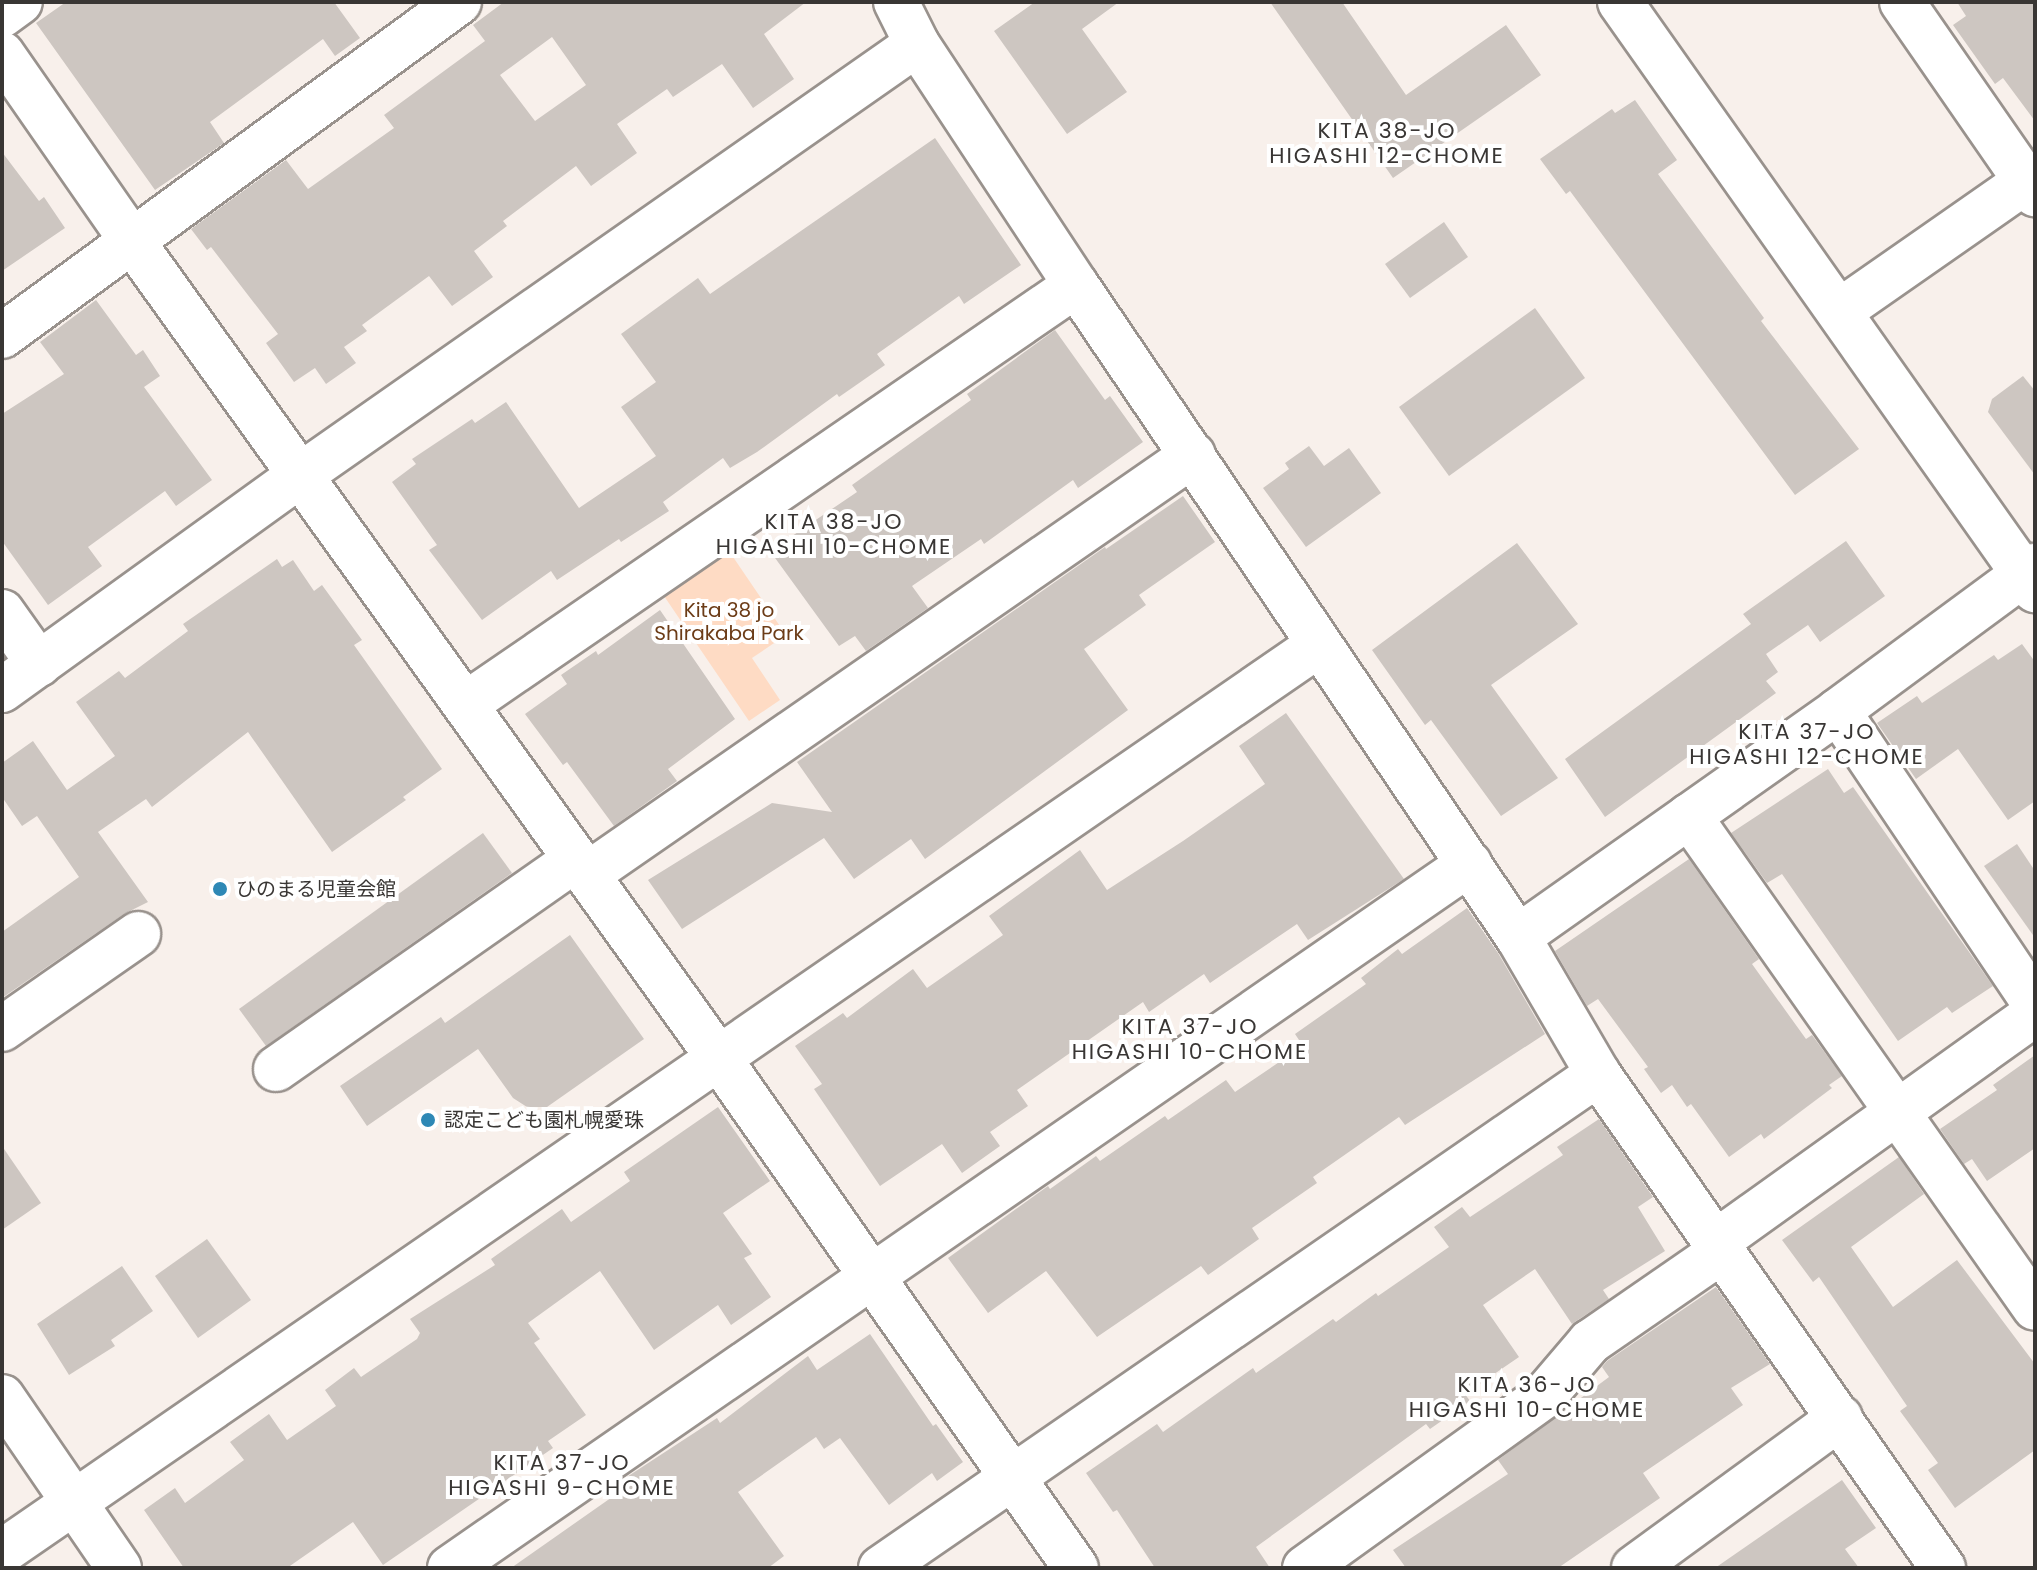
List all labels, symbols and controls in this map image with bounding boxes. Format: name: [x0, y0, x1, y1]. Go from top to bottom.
district label: KITA 38-JO HIGASHI 12-CHOME: [1269, 117, 1505, 168]
district label: KITA 38-JO HIGASHI 10-CHOME: [716, 508, 952, 560]
park label: Kita 38 jo Shirakaba Park: [654, 598, 804, 645]
district label: KITA 37-JO HIGASHI 12-CHOME: [1689, 718, 1925, 770]
place label: ひのまる児童会館: [236, 877, 396, 901]
marker: ひのまる児童会館: [211, 880, 229, 898]
district label: KITA 37-JO HIGASHI 10-CHOME: [1072, 1013, 1308, 1064]
place label: 認定こども園札幌愛珠: [444, 1108, 644, 1132]
marker: 認定こども園札幌愛珠: [419, 1111, 437, 1129]
district label: KITA 36-JO HIGASHI 10-CHOME: [1409, 1371, 1645, 1422]
district label: KITA 37-JO HIGASHI 9-CHOME: [448, 1449, 676, 1500]

